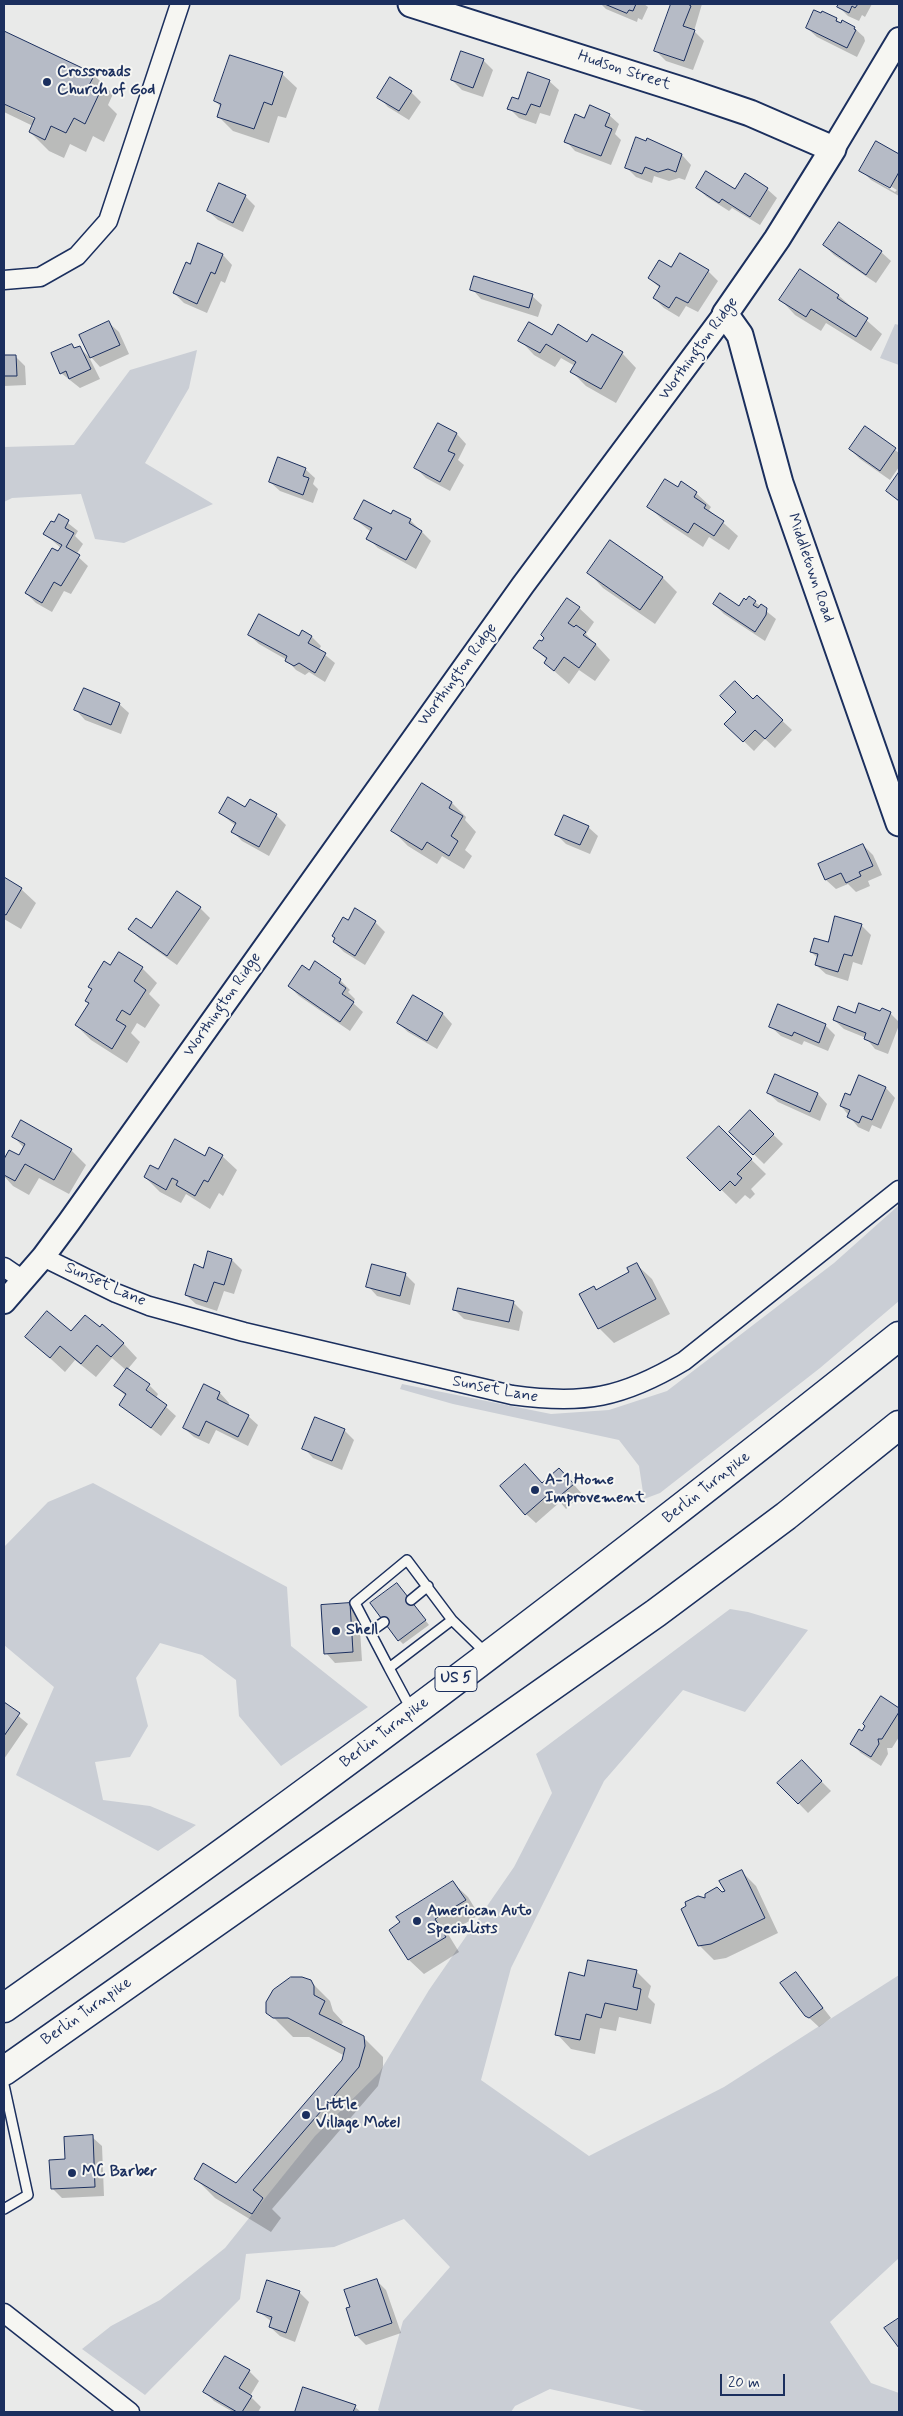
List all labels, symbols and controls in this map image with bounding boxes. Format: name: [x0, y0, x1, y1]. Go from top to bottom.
street label: Hudson Street: [575, 47, 673, 95]
place label: Crossroads Church of God: [57, 63, 155, 101]
marker: Crossroads Church of God: [41, 76, 53, 88]
street label: Worthington Ridge: [655, 294, 743, 404]
street label: Middletown Road: [782, 511, 838, 625]
street label: Worthington Ridge: [414, 620, 502, 730]
street label: Worthington Ridge: [180, 949, 266, 1061]
street label: Sunset Lane: [61, 1259, 149, 1311]
street label: Sunset Lane: [450, 1372, 540, 1408]
street label: Berlin Turnpike: [659, 1448, 755, 1528]
place label: A-1 Home Improvement: [545, 1471, 645, 1509]
marker: A-1 Home Improvement: [529, 1484, 541, 1496]
place label: Shell: [346, 1621, 378, 1641]
marker: Shell: [330, 1625, 342, 1637]
road number: US 5: [435, 1666, 477, 1692]
street label: Berlin Turnpike: [337, 1693, 433, 1773]
place label: Ameriocan Auto Specialists: [427, 1902, 532, 1940]
marker: Ameriocan Auto Specialists: [411, 1915, 423, 1927]
street label: Berlin Turnpike: [38, 1974, 136, 2050]
place label: Little Village Motel: [316, 2096, 400, 2134]
marker: Little Village Motel: [300, 2109, 312, 2121]
place label: MC Barber: [82, 2163, 157, 2183]
marker: MC Barber: [66, 2167, 78, 2179]
scale bar: [723, 2364, 788, 2396]
text: 20 m: [728, 2373, 760, 2393]

